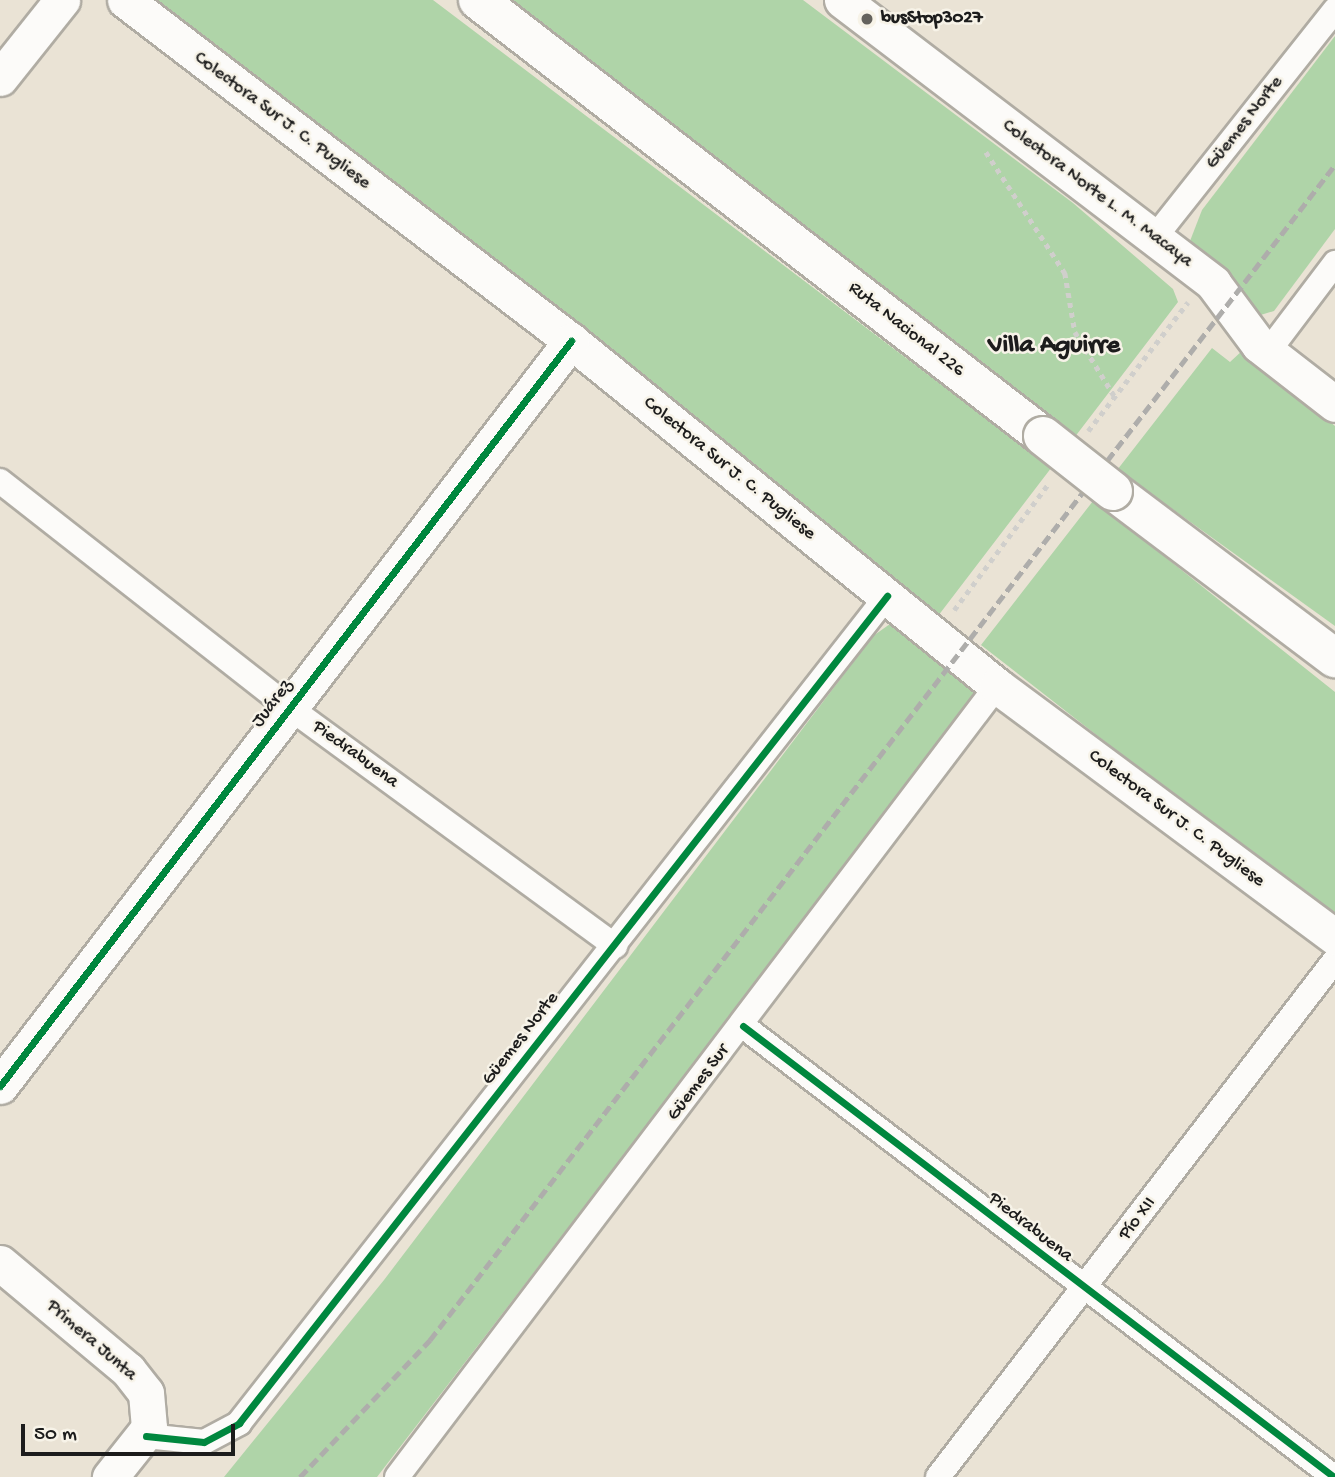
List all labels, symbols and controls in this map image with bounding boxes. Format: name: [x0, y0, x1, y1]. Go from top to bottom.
place label: busStop3027: [881, 8, 983, 30]
marker: busStop3027: [859, 11, 875, 27]
street label: Colectora Sur J. C. Pugliese: [189, 47, 375, 195]
street label: Güemes Norte: [1202, 72, 1288, 174]
street label: Colectora Norte L. M. Macaya: [997, 115, 1197, 273]
street label: Ruta Nacional 226: [843, 277, 969, 383]
district label: Villa Aguirre: [988, 331, 1120, 363]
street label: Colectora Sur J. C. Pugliese: [638, 392, 820, 546]
street label: Juárez: [248, 675, 298, 733]
street label: Piedrabuena: [307, 716, 403, 794]
street label: Colectora Sur J. C. Pugliese: [1083, 745, 1269, 893]
street label: Güemes Norte: [478, 988, 564, 1090]
street label: Güemes Sur: [663, 1040, 735, 1126]
street label: Piedrabuena: [983, 1188, 1077, 1268]
street label: Pío XII: [1114, 1193, 1162, 1245]
street label: Primera Junta: [41, 1295, 141, 1387]
scale bar: [24, 1410, 238, 1454]
text: 50 m: [34, 1423, 77, 1448]

